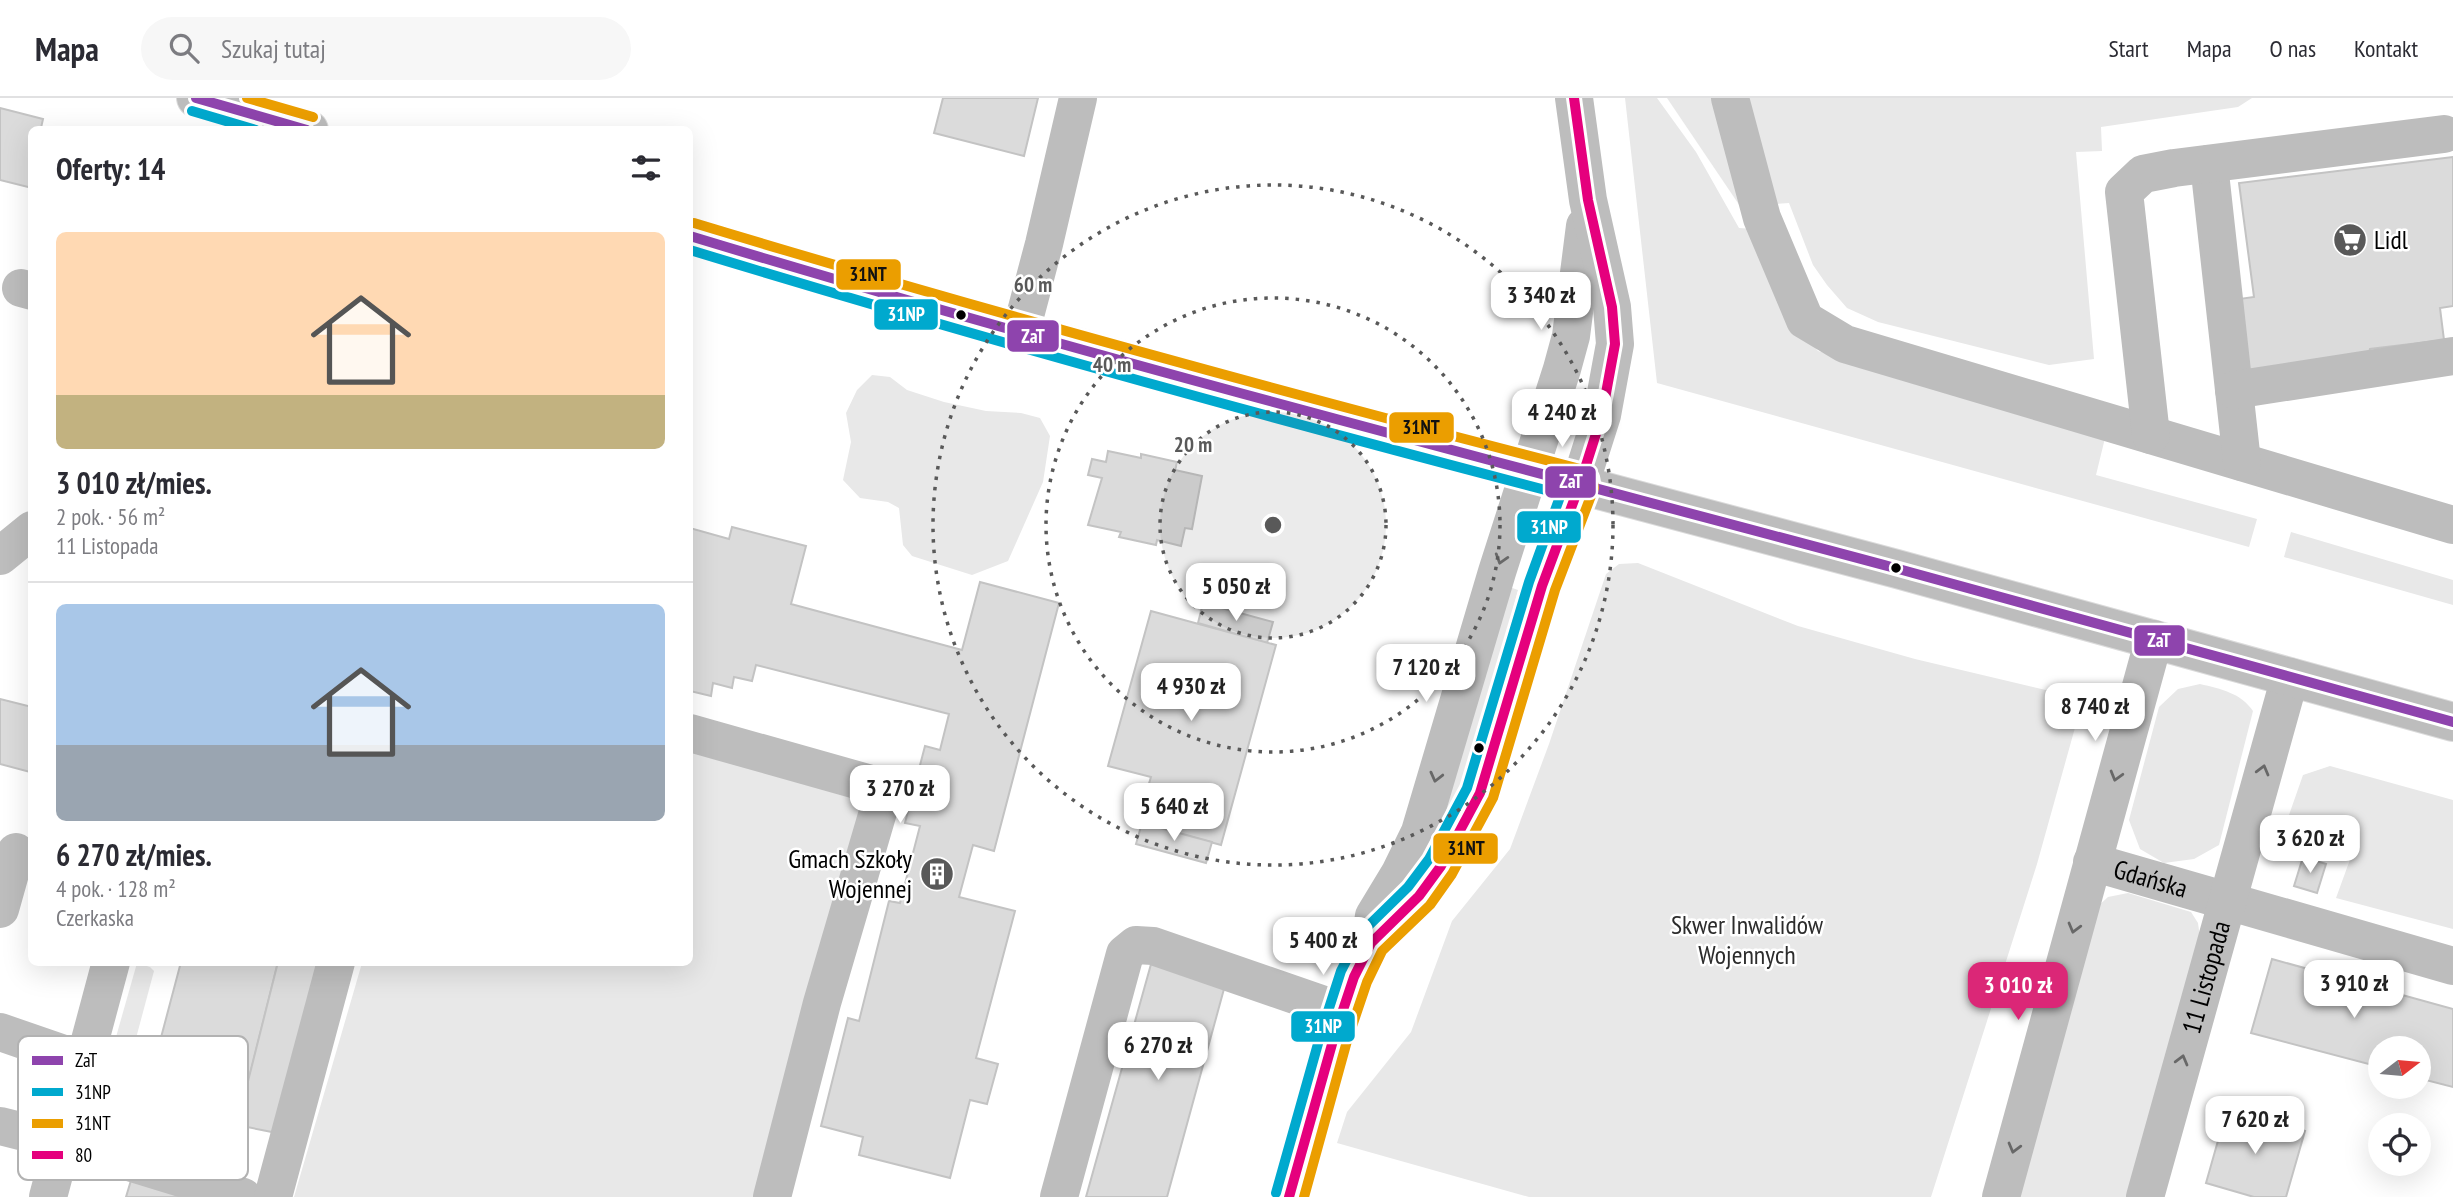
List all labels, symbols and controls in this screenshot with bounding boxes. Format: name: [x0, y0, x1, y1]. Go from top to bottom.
search box: [141, 17, 631, 80]
text: Mapa: [35, 27, 99, 70]
icon: search: [165, 29, 203, 67]
text: Szukaj tutaj: [221, 32, 326, 65]
text: Start: [2108, 33, 2149, 64]
text: Mapa: [2187, 33, 2232, 64]
text: O nas: [2270, 33, 2316, 64]
text: Kontakt: [2354, 33, 2418, 64]
text: Oferty: 14: [56, 149, 165, 188]
icon: filters: [627, 149, 665, 187]
supermarket icon: Lidl: [2331, 221, 2369, 259]
place label: Lidl: [2374, 223, 2408, 256]
line badge: 31NT: [835, 258, 902, 291]
text: 31NT: [849, 262, 887, 286]
text: 60 m: [1014, 271, 1052, 298]
pin: 3 340 zł: [1469, 272, 1613, 332]
icon: home: [298, 277, 424, 403]
text: 3 340 zł: [1507, 280, 1575, 309]
line badge: 31NP: [873, 298, 939, 331]
text: 31NP: [887, 302, 925, 326]
unlabelled marker: [954, 308, 968, 322]
line badge: ZaT: [1006, 319, 1060, 353]
text: ZaT: [1021, 324, 1045, 348]
text: 40 m: [1093, 351, 1131, 378]
pin: 4 240 zł: [1490, 390, 1634, 449]
text: 4 240 zł: [1528, 397, 1596, 426]
line badge: 31NT: [1388, 411, 1455, 444]
text: 31NT: [1402, 415, 1440, 439]
text: 20 m: [1174, 431, 1212, 458]
text: 3 010 zł/mies.: [56, 463, 212, 502]
line badge: ZaT: [1544, 465, 1597, 499]
text: ZaT: [1559, 469, 1583, 493]
text: 2 pok. · 56 m²: [56, 502, 165, 531]
line badge: 31NP: [1516, 510, 1582, 544]
centre of rings: [1261, 513, 1285, 537]
text: 31NP: [1530, 515, 1568, 539]
text: 11 Listopada: [56, 531, 158, 560]
one-way arrow: [1495, 552, 1509, 565]
unlabelled marker: [1889, 561, 1903, 575]
pin: 5 050 zł: [1164, 564, 1308, 623]
text: 5 050 zł: [1202, 571, 1270, 600]
line badge: ZaT: [2133, 624, 2186, 657]
text: ZaT: [2147, 628, 2171, 652]
pin: 7 120 zł: [1354, 644, 1498, 704]
icon: home: [298, 649, 424, 775]
text: 7 120 zł: [1392, 652, 1460, 681]
pin: 4 930 zł: [1119, 664, 1263, 723]
text: 4 930 zł: [1157, 671, 1225, 700]
pin: 8 740 zł: [2023, 684, 2167, 743]
text: 8 740 zł: [2061, 691, 2129, 720]
unlabelled marker: [1472, 741, 1486, 755]
one-way arrow: [2255, 764, 2269, 776]
pin: 3 270 zł: [828, 766, 972, 825]
one-way arrow: [2110, 770, 2125, 782]
one-way arrow: [1430, 771, 1444, 783]
text: 3 270 zł: [866, 773, 934, 802]
pin: 5 640 zł: [1102, 784, 1246, 843]
text: 5 640 zł: [1140, 791, 1208, 820]
pin: 3 620 zł: [2238, 816, 2382, 875]
text: 3 620 zł: [2276, 823, 2344, 852]
line badge: 31NT: [1432, 832, 1499, 865]
text: 6 270 zł/mies.: [56, 835, 212, 874]
text: 31NT: [1447, 836, 1485, 860]
place label: Gmach Szkoły Wojennej: [788, 842, 912, 905]
street label: Gdańska: [2110, 852, 2191, 905]
building icon: Gmach Szkoły Wojennej: [918, 855, 956, 893]
text: 4 pok. · 128 m²: [56, 874, 176, 903]
text: Czerkaska: [56, 903, 134, 932]
park label: Skwer Inwalidów Wojennych: [1671, 908, 1824, 971]
street label: 11 Listopada: [2174, 917, 2237, 1037]
pin: 5 400 zł: [1251, 918, 1395, 977]
one-way arrow: [2068, 922, 2083, 934]
text: 5 400 zł: [1289, 925, 1357, 954]
pin: 3 910 zł: [2282, 960, 2426, 1020]
pin: 3 010 zł: [1946, 962, 2090, 1022]
text: 3 910 zł: [2320, 968, 2388, 997]
text: 3 010 zł: [1984, 970, 2052, 999]
line badge: 31NP: [1290, 1010, 1356, 1043]
text: 31NP: [1304, 1014, 1342, 1038]
pin: 6 270 zł: [1086, 1023, 1230, 1082]
text: 6 270 zł: [1124, 1030, 1192, 1059]
legend: [18, 1036, 248, 1180]
north arrow: [2368, 1036, 2431, 1099]
map controls: [2368, 1036, 2431, 1176]
text: ZaT: [75, 1048, 98, 1072]
one-way arrow: [2174, 1054, 2189, 1066]
text: 31NP: [75, 1080, 111, 1104]
pin: 7 620 zł: [2183, 1096, 2327, 1156]
text: 7 620 zł: [2221, 1104, 2289, 1133]
text: 31NT: [75, 1111, 111, 1135]
button: locate: [2368, 1113, 2431, 1176]
one-way arrow: [2008, 1141, 2023, 1153]
text: 80: [75, 1143, 92, 1167]

